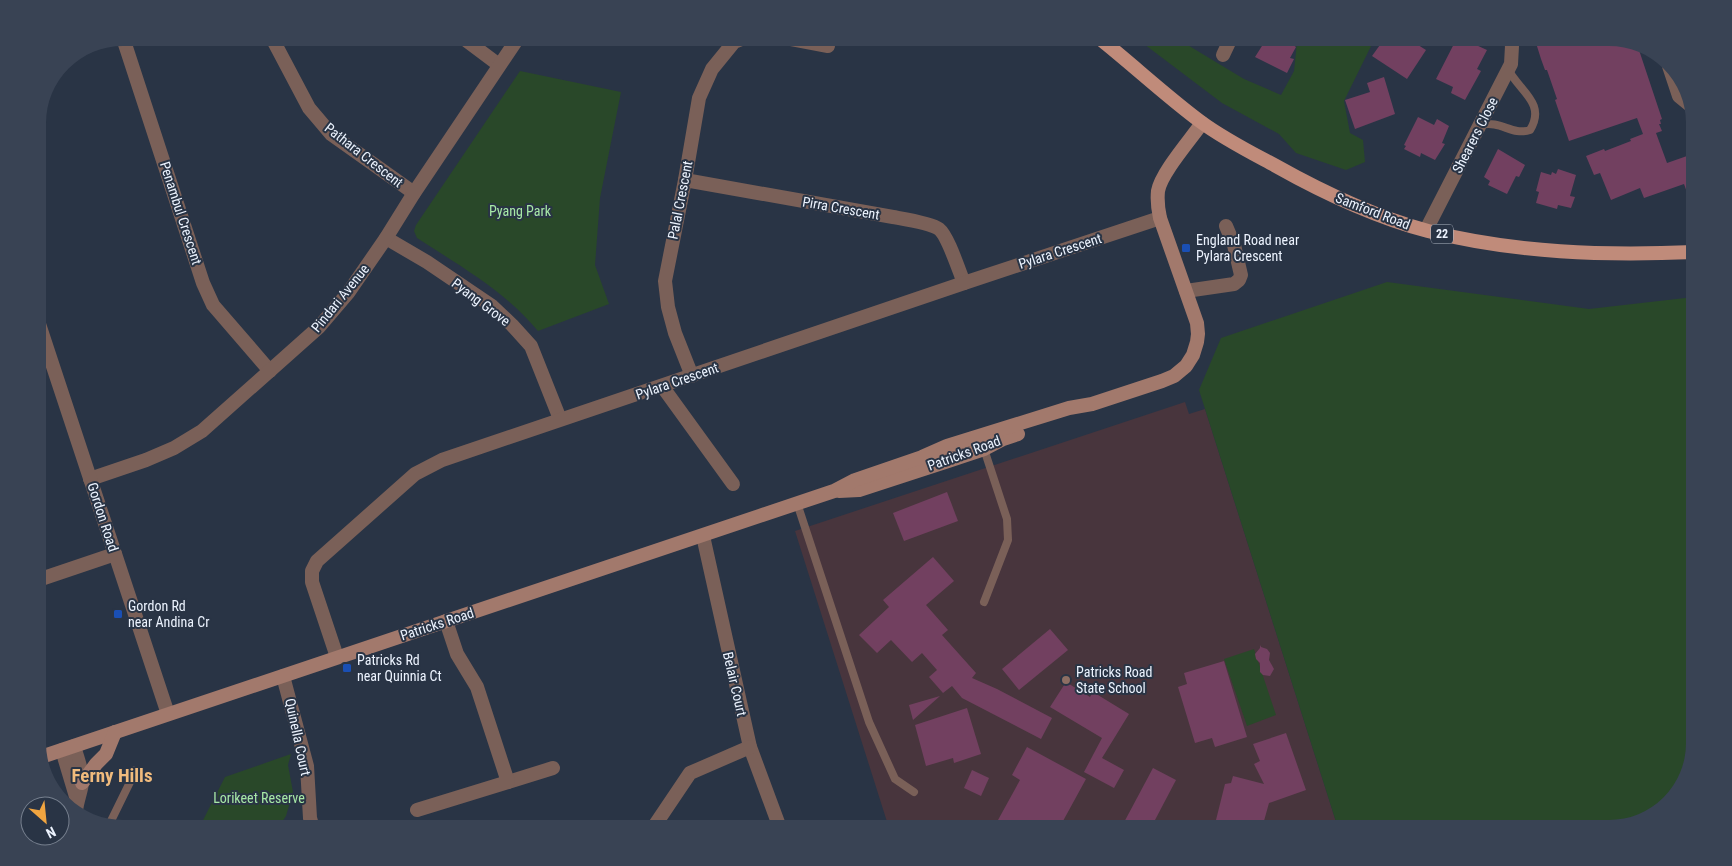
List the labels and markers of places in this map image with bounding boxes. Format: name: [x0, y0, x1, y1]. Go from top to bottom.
place label: England Road near Pylara Crescent: [1196, 232, 1299, 264]
marker: England Road near Pylara Crescent: [1180, 242, 1192, 254]
place label: Gordon Rd near Andina Cr: [128, 598, 209, 630]
marker: Gordon Rd near Andina Cr: [112, 608, 124, 620]
place label: Patricks Rd near Quinnia Ct: [357, 652, 442, 684]
marker: Patricks Rd near Quinnia Ct: [341, 662, 353, 674]
place label: Patricks Road State School: [1076, 664, 1153, 696]
marker: Patricks Road State School: [1060, 674, 1072, 686]

